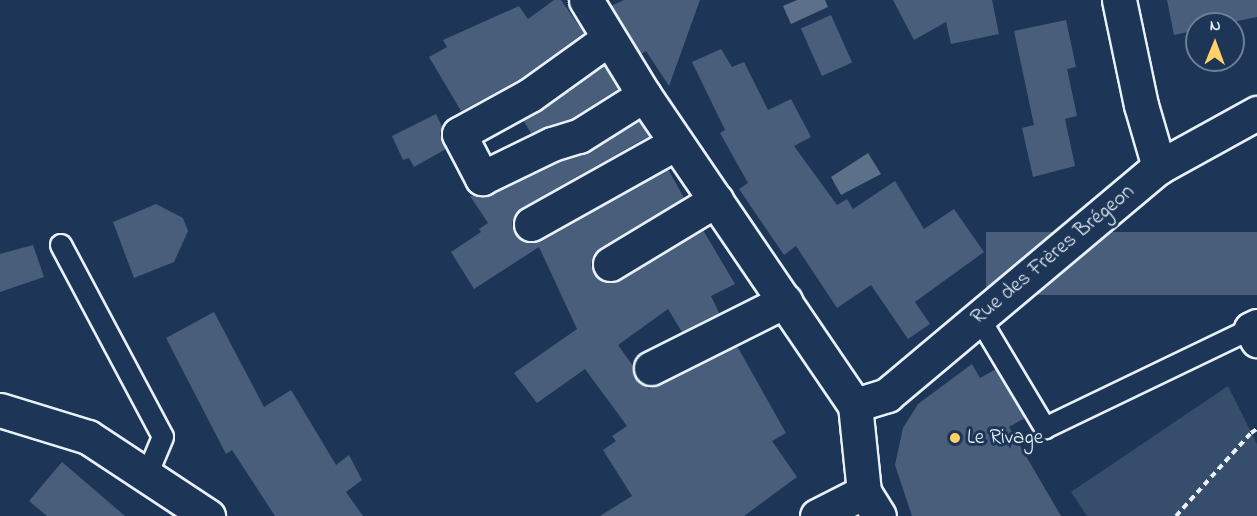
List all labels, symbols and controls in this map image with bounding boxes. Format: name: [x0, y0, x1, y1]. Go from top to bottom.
north arrow: [1185, 12, 1245, 72]
text: N: [1210, 14, 1221, 38]
street label: Rue des Frères Brégeon: [966, 179, 1140, 331]
place label: Le Rivage: [967, 425, 1043, 451]
marker: Le Rivage: [948, 431, 962, 445]

